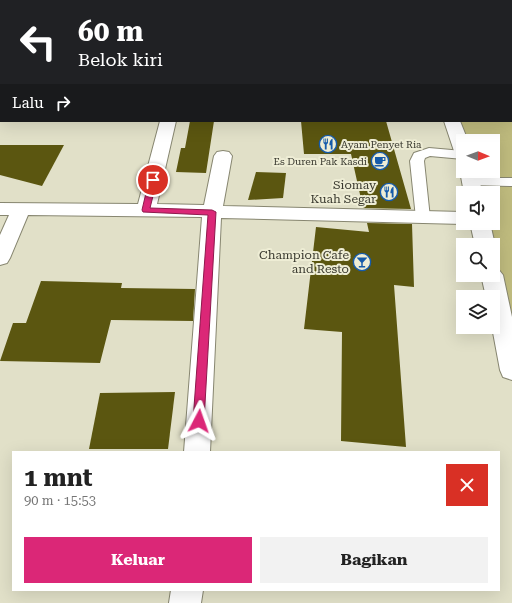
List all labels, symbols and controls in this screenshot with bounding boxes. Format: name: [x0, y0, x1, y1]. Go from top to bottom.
text: 60 m: [78, 15, 143, 48]
icon: left: [12, 16, 64, 68]
text: Belok kiri: [78, 49, 163, 70]
icon: right: [52, 92, 74, 114]
text: Lalu: [12, 94, 44, 112]
restaurant icon: Ayam Penyet Ria: [318, 134, 338, 154]
north arrow: [456, 134, 500, 178]
map controls: [456, 134, 500, 334]
place label: Ayam Penyet Ria: [341, 139, 422, 150]
cafe icon: Es Duren Pak Kasdi: [370, 151, 390, 171]
place label: Es Duren Pak Kasdi: [273, 156, 367, 167]
pin: [136, 163, 170, 197]
icon: arrive: [142, 169, 164, 191]
place label: Siomay Kuah Segar: [311, 178, 377, 206]
restaurant icon: Siomay Kuah Segar: [379, 182, 399, 202]
button: sound: [456, 186, 500, 230]
button: search: [456, 238, 500, 282]
place label: Champion Cafe and Resto: [259, 248, 349, 276]
bar icon: Champion Cafe and Resto: [352, 252, 372, 272]
button: layers: [456, 290, 500, 334]
position arrow: [178, 400, 220, 442]
text: 1 mnt: [24, 464, 93, 492]
button: close: [446, 464, 488, 506]
text: 90 m · 15:53: [24, 493, 96, 508]
button: Keluar: [24, 537, 252, 583]
button: Bagikan: [260, 537, 488, 583]

